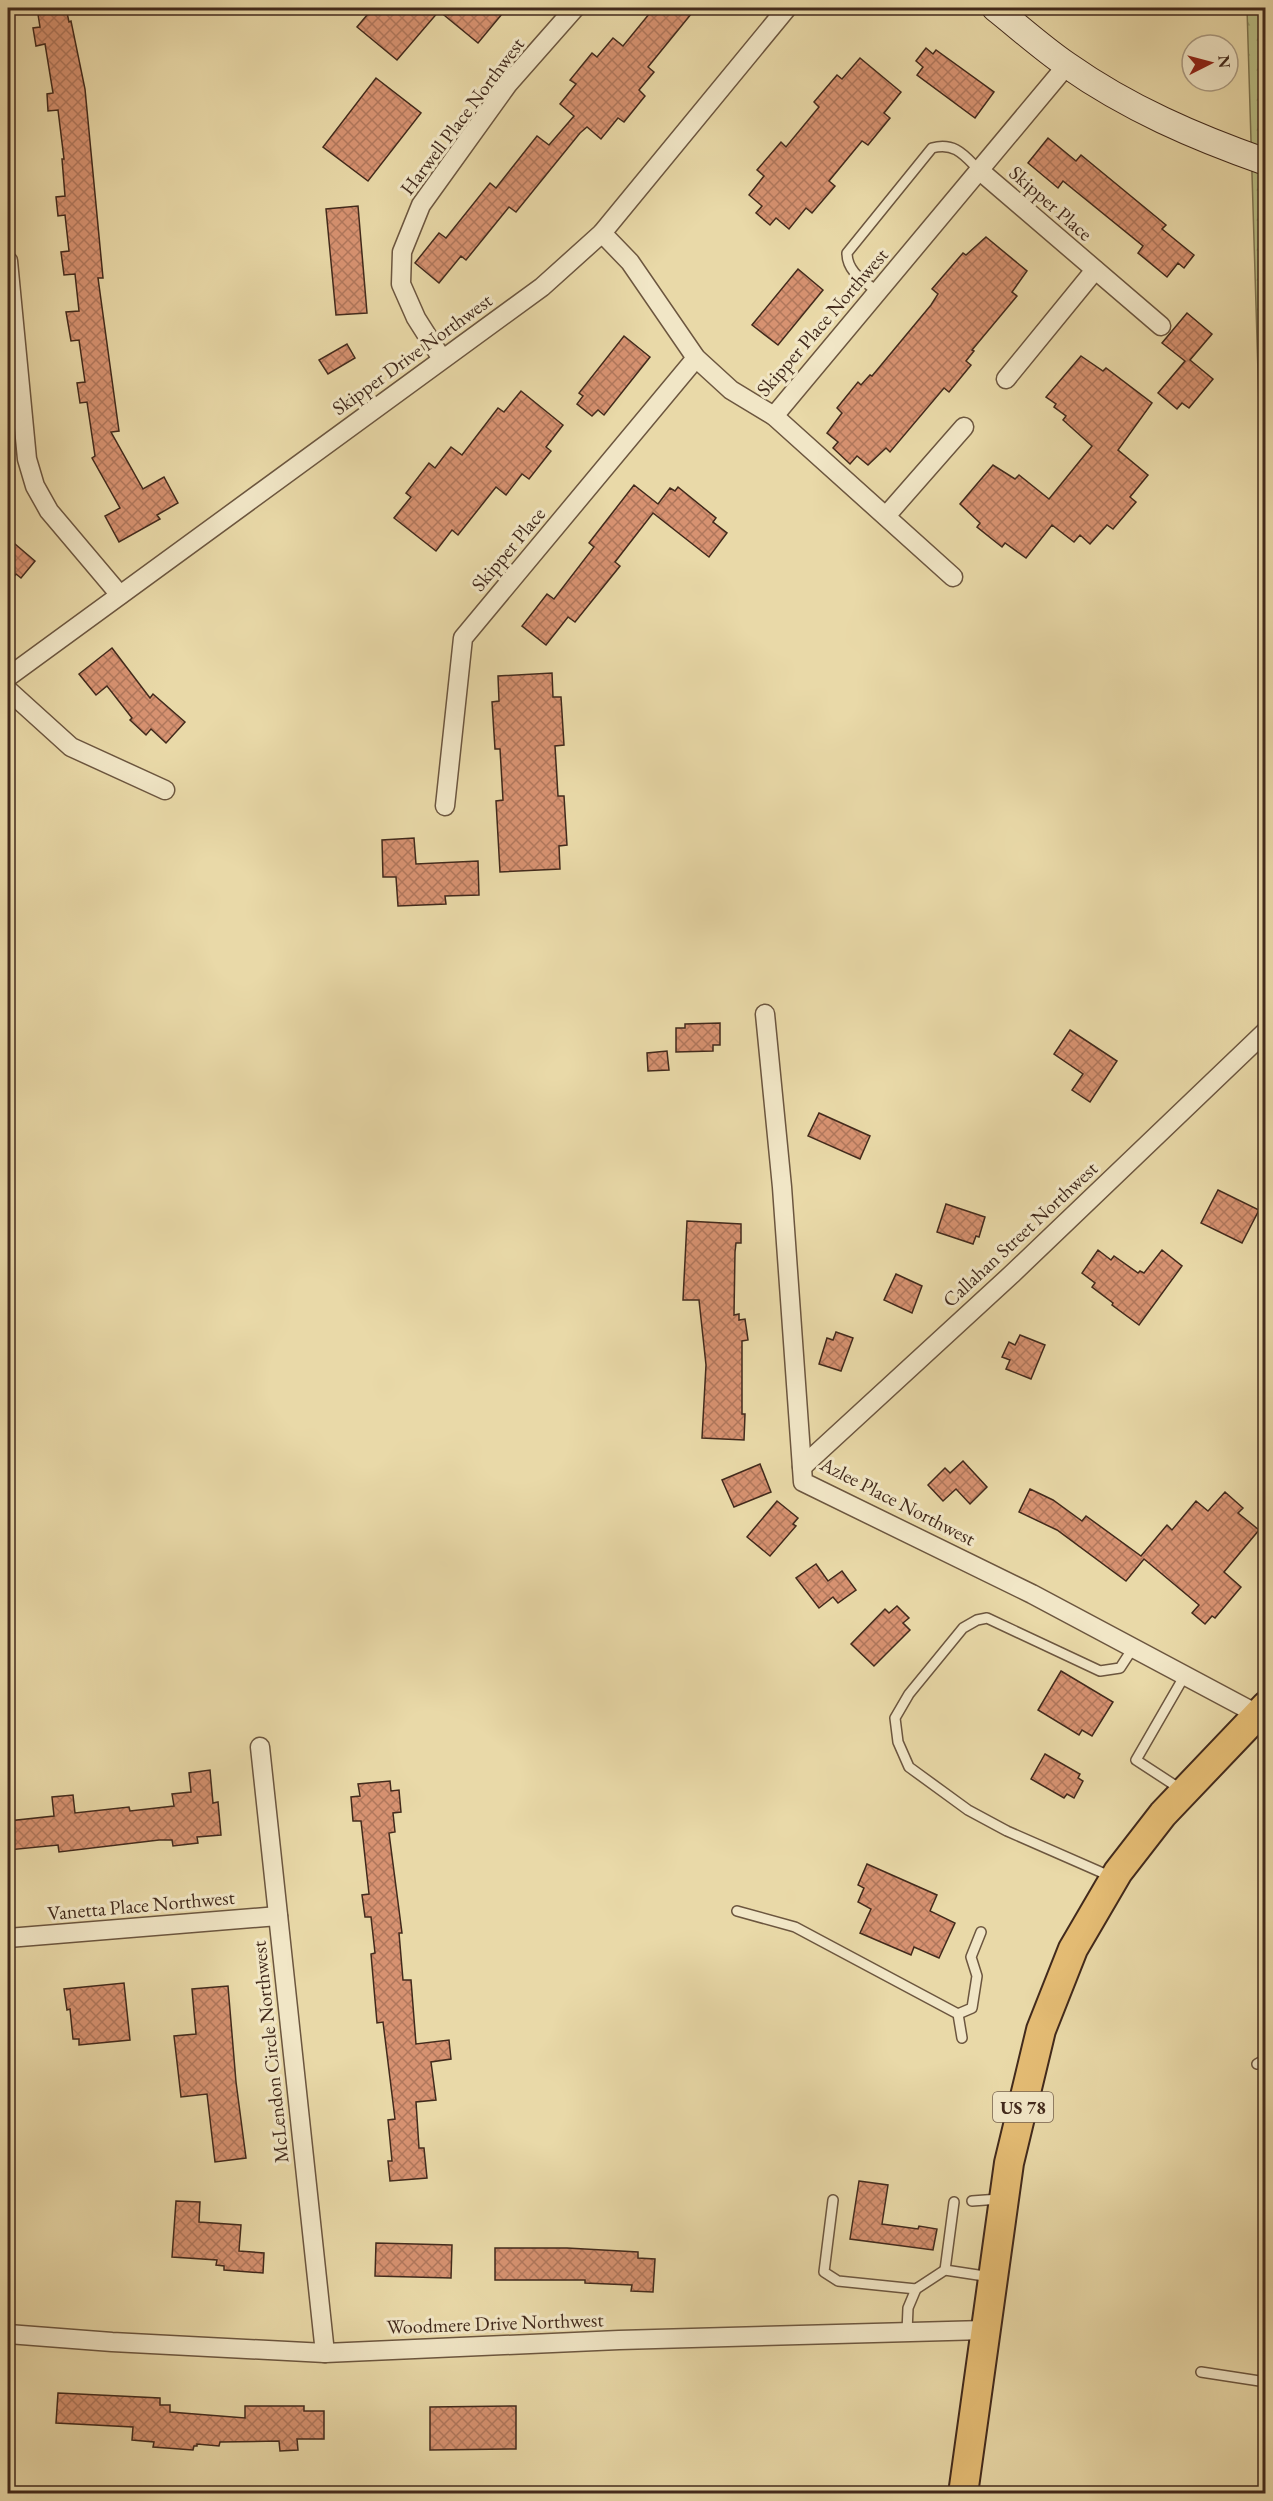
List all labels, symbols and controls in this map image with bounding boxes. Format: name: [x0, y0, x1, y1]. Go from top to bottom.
street label: Harwell Place Northwest: [394, 31, 530, 200]
north arrow: [1180, 33, 1240, 93]
text: N: [1213, 54, 1236, 69]
street label: Skipper Place: [1004, 160, 1098, 246]
street label: Skipper Place Northwest: [750, 242, 894, 402]
street label: Skipper Drive Northwest: [327, 287, 498, 421]
street label: Skipper Place: [465, 501, 551, 596]
street label: Callahan Street Northwest: [937, 1155, 1104, 1313]
street label: Azlee Place Northwest: [815, 1450, 981, 1552]
street label: Vanetta Place Northwest: [46, 1884, 236, 1926]
street label: McLendon Circle Northwest: [245, 1939, 295, 2164]
road number: US 78: [993, 2092, 1053, 2122]
street label: Woodmere Drive Northwest: [386, 2306, 605, 2340]

